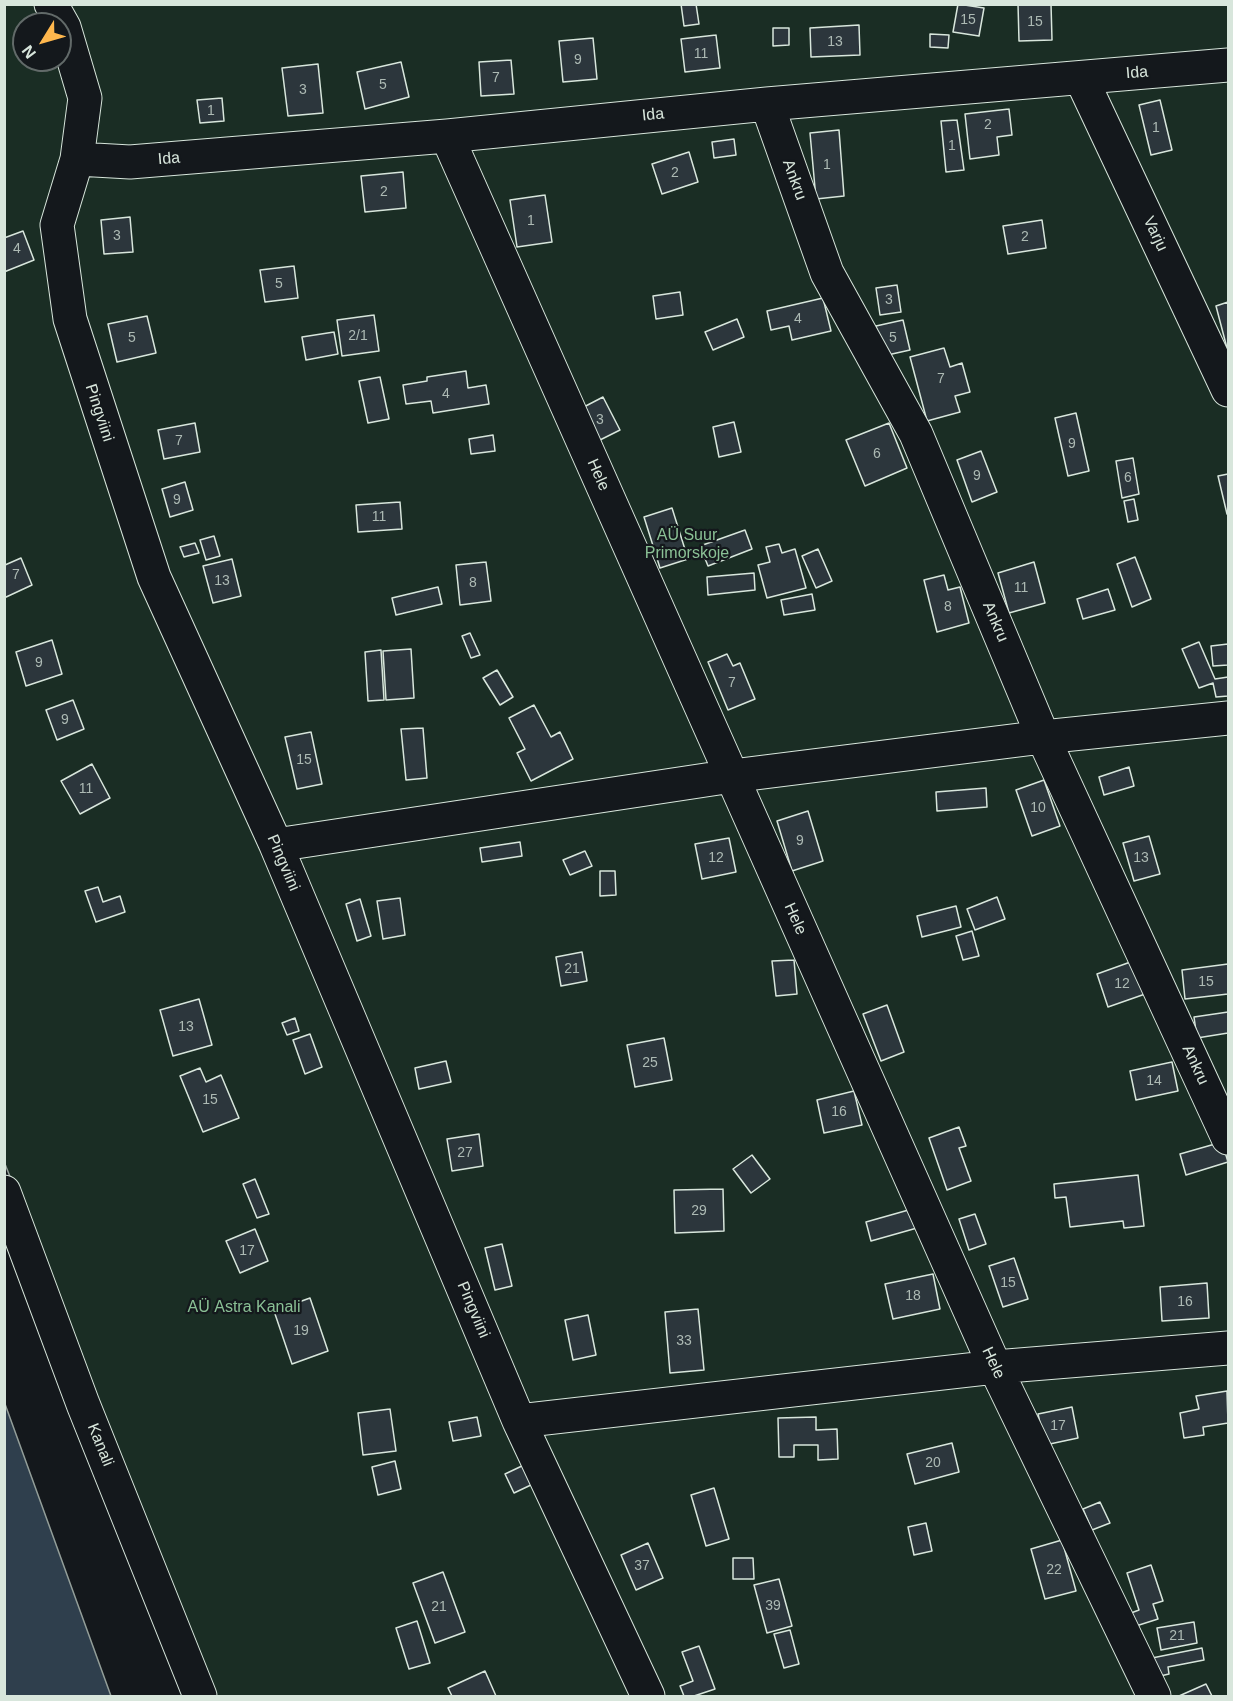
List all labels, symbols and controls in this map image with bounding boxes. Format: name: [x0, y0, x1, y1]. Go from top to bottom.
north arrow: [12, 12, 72, 72]
house number: 15: [960, 12, 976, 28]
house number: 15: [1027, 14, 1043, 30]
house number: 13: [827, 34, 843, 50]
text: N: [19, 42, 39, 62]
house number: 11: [694, 46, 708, 62]
house number: 9: [574, 52, 582, 68]
street label: Ida: [1125, 62, 1149, 84]
house number: 7: [492, 70, 500, 86]
house number: 5: [379, 77, 387, 93]
house number: 3: [299, 82, 307, 98]
house number: 1: [207, 103, 215, 119]
street label: Ida: [641, 104, 665, 126]
house number: 2: [984, 117, 992, 133]
house number: 1: [1152, 120, 1160, 136]
house number: 1: [948, 138, 956, 154]
street label: Ida: [157, 148, 181, 170]
street label: Ankru: [778, 157, 810, 203]
house number: 1: [823, 157, 831, 173]
house number: 2: [671, 165, 679, 181]
house number: 2: [380, 184, 388, 200]
house number: 1: [527, 213, 535, 229]
street label: Varju: [1139, 214, 1171, 254]
house number: 3: [113, 228, 121, 244]
house number: 2: [1021, 229, 1029, 245]
house number: 4: [13, 241, 21, 257]
house number: 5: [275, 276, 283, 292]
house number: 3: [885, 292, 893, 308]
house number: 4: [794, 311, 802, 327]
house number: 2/1: [348, 328, 368, 344]
house number: 5: [128, 330, 136, 346]
house number: 5: [889, 330, 897, 346]
house number: 7: [937, 371, 945, 387]
street label: Pingviini: [81, 382, 117, 444]
house number: 4: [442, 386, 450, 402]
house number: 3: [596, 412, 604, 428]
house number: 7: [175, 433, 183, 449]
house number: 9: [1068, 436, 1076, 452]
house number: 6: [873, 446, 881, 462]
street label: Hele: [583, 456, 613, 494]
house number: 9: [973, 468, 981, 484]
house number: 6: [1124, 470, 1132, 486]
house number: 9: [173, 492, 181, 508]
house number: 11: [372, 509, 386, 525]
park label: AÜ Suur Primorskoje: [645, 526, 729, 564]
house number: 7: [12, 567, 20, 583]
house number: 13: [214, 573, 230, 589]
house number: 8: [469, 575, 477, 591]
house number: 11: [1014, 580, 1028, 596]
house number: 8: [944, 599, 952, 615]
street label: Ankru: [978, 599, 1012, 645]
house number: 9: [35, 655, 43, 671]
house number: 7: [728, 675, 736, 691]
house number: 9: [61, 712, 69, 728]
house number: 15: [296, 752, 312, 768]
house number: 11: [79, 781, 93, 797]
house number: 10: [1030, 800, 1046, 816]
street label: Pingviini: [263, 832, 303, 894]
house number: 9: [796, 833, 804, 849]
house number: 12: [708, 850, 724, 866]
house number: 13: [1133, 850, 1149, 866]
street label: Hele: [780, 900, 810, 938]
house number: 21: [564, 961, 580, 977]
house number: 15: [1198, 974, 1214, 990]
house number: 12: [1114, 976, 1130, 992]
house number: 13: [178, 1019, 194, 1035]
street label: Ankru: [1177, 1042, 1213, 1088]
house number: 25: [642, 1055, 658, 1071]
house number: 14: [1146, 1073, 1162, 1089]
house number: 15: [202, 1092, 218, 1108]
house number: 16: [831, 1104, 847, 1120]
house number: 27: [457, 1145, 473, 1161]
house number: 29: [691, 1203, 707, 1219]
house number: 17: [239, 1243, 255, 1259]
house number: 15: [1000, 1275, 1016, 1291]
street label: Pingviini: [453, 1279, 493, 1341]
house number: 18: [905, 1288, 921, 1304]
house number: 16: [1177, 1294, 1193, 1310]
park label: AÜ Astra Kanali: [188, 1298, 300, 1318]
house number: 19: [293, 1323, 309, 1339]
house number: 33: [676, 1333, 692, 1349]
street label: Hele: [977, 1344, 1009, 1382]
house number: 17: [1050, 1418, 1066, 1434]
street label: Kanali: [83, 1421, 117, 1469]
house number: 20: [925, 1455, 941, 1471]
house number: 37: [634, 1558, 650, 1574]
house number: 22: [1046, 1562, 1062, 1578]
house number: 39: [765, 1598, 781, 1614]
house number: 21: [431, 1599, 447, 1615]
house number: 21: [1169, 1628, 1185, 1644]

